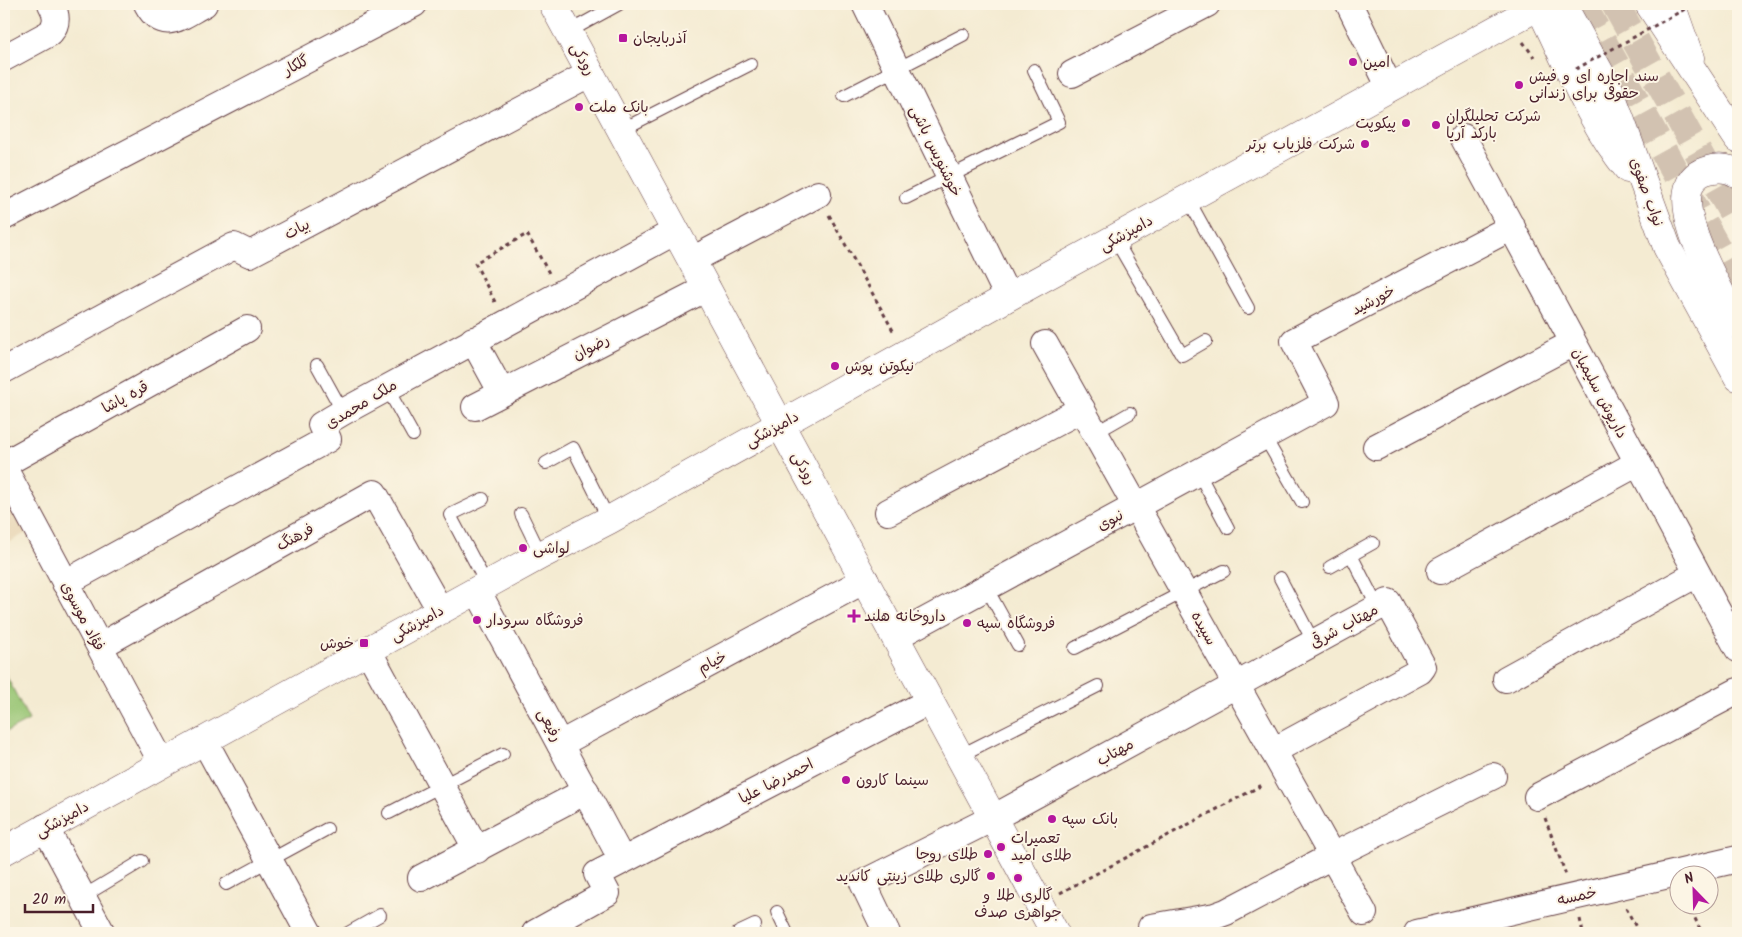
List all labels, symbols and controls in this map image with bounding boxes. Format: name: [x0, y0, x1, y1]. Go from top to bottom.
place label: آذربایجان: [633, 27, 688, 51]
marker: آذربایجان: [617, 32, 629, 44]
street label: رودکی: [563, 39, 601, 80]
street label: گلکار: [278, 49, 314, 83]
place label: امین: [1363, 51, 1390, 75]
marker: امین: [1347, 56, 1359, 68]
place label: سند اجاره ای و فیش حقوقی برای زندانی: [1529, 65, 1659, 106]
marker: سند اجاره ای و فیش حقوقی برای زندانی: [1513, 79, 1525, 91]
place label: بانک ملت: [589, 96, 649, 120]
marker: بانک ملت: [573, 101, 585, 113]
street label: خوشنویس باشی: [903, 102, 968, 201]
place label: شرکت تحلیلگران بارکد آریا: [1446, 105, 1541, 146]
place label: پیکوپت: [1355, 112, 1396, 136]
marker: پیکوپت: [1400, 117, 1412, 129]
marker: شرکت تحلیلگران بارکد آریا: [1430, 119, 1442, 131]
place label: شرکت فلزیاب برتر: [1245, 133, 1355, 157]
marker: شرکت فلزیاب برتر: [1359, 138, 1371, 150]
street label: نواب صفوی: [1623, 155, 1670, 230]
street label: دامپزشکی: [1095, 209, 1158, 258]
street label: بیات: [280, 213, 315, 247]
street label: خورشید: [1347, 279, 1400, 322]
street label: رضوان: [569, 328, 614, 367]
street label: داریوش سلیمیان: [1565, 344, 1633, 443]
place label: نیکوتن پوش: [845, 355, 914, 379]
marker: نیکوتن پوش: [829, 360, 841, 372]
street label: ملک محمدی: [321, 374, 402, 436]
street label: قره پاشا: [98, 375, 153, 421]
street label: دامپزشکی: [741, 405, 804, 454]
street label: رودکی: [784, 448, 822, 489]
street label: نبوی: [1093, 504, 1128, 538]
street label: فرهنگ: [272, 518, 319, 558]
place label: لواشی: [533, 537, 570, 561]
marker: لواشی: [517, 542, 529, 554]
street label: فؤاد موسوی: [54, 577, 110, 656]
street label: مهتاب شرقی: [1306, 598, 1383, 655]
street label: دامپزشکی: [386, 599, 449, 648]
place label: داروخانه هلند: [864, 605, 946, 629]
street label: سپیده: [1184, 607, 1222, 650]
place label: فروشگاه سرودار: [486, 609, 583, 633]
marker: داروخانه هلند: [848, 610, 860, 622]
place label: فروشگاه سپه: [977, 612, 1055, 636]
marker: فروشگاه سرودار: [471, 614, 483, 626]
marker: فروشگاه سپه: [961, 617, 973, 629]
place label: خوش: [320, 632, 354, 656]
marker: خوش: [358, 637, 370, 649]
street label: خیام: [694, 645, 731, 680]
street label: رفیعی: [530, 704, 568, 746]
street label: مهتاب: [1093, 733, 1138, 773]
street label: احمدرضا علیا: [735, 753, 818, 811]
place label: سینما کارون: [856, 769, 929, 793]
marker: سینما کارون: [840, 774, 852, 786]
street label: دامپزشکی: [31, 795, 94, 844]
place label: بانک سپه: [1062, 808, 1118, 832]
marker: بانک سپه: [1046, 813, 1058, 825]
place label: تعمیرات طلای امید: [1011, 827, 1072, 868]
marker: تعمیرات طلای امید: [995, 841, 1007, 853]
place label: طلای روجا: [916, 843, 978, 867]
marker: طلای روجا: [982, 848, 994, 860]
north arrow: [1670, 864, 1720, 914]
place label: گالری طلای زینتی کاندید: [836, 865, 981, 889]
text: N: [1681, 867, 1698, 891]
marker: گالری طلای زینتی کاندید: [985, 870, 997, 882]
marker: گالری طلا و جواهری صدف: [1012, 872, 1024, 884]
street label: خمسه: [1555, 881, 1599, 913]
scale bar: [25, 882, 92, 914]
place label: گالری طلا و جواهری صدف: [974, 884, 1062, 925]
text: 20 m: [32, 888, 66, 912]

